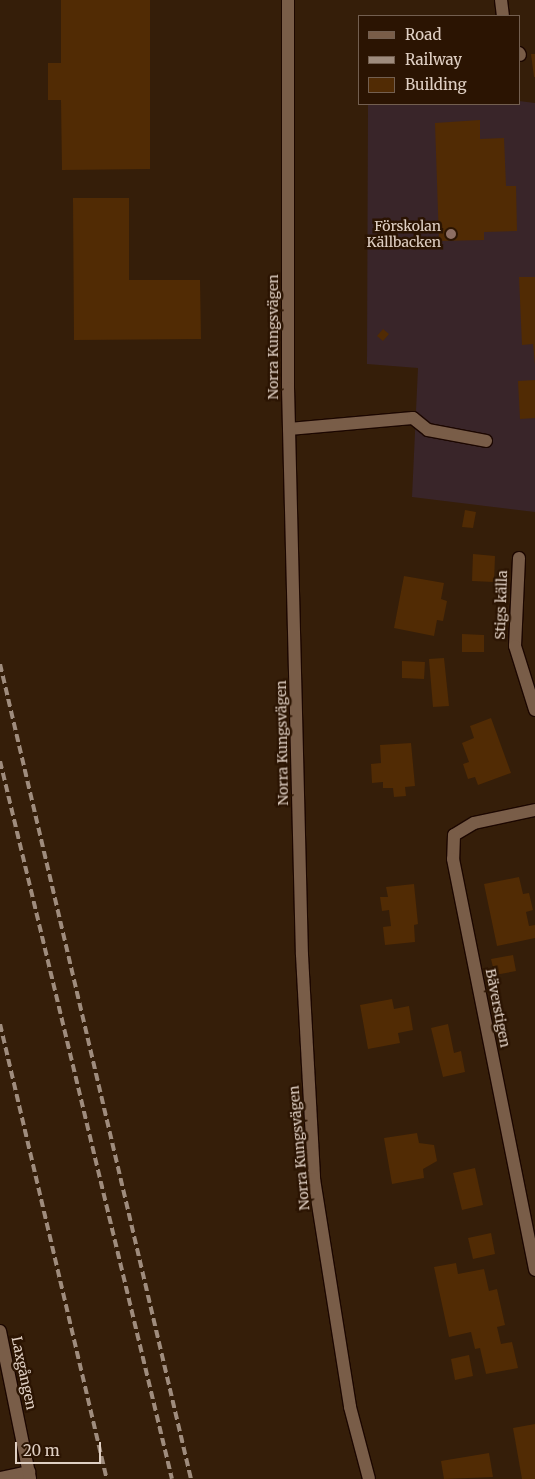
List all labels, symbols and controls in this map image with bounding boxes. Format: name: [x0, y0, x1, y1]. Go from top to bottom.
legend: [358, 15, 520, 105]
text: Road: [405, 25, 441, 44]
text: Railway: [405, 50, 462, 69]
text: Building: [405, 75, 467, 94]
place label: Förskolan Källbacken: [367, 218, 441, 250]
marker: Förskolan Källbacken: [445, 228, 457, 240]
street label: Norra Kungsvägen: [265, 274, 281, 400]
street label: Stigs källa: [491, 570, 511, 640]
street label: Norra Kungsvägen: [273, 680, 291, 806]
street label: Bäverstigen: [482, 967, 514, 1049]
street label: Norra Kungsvägen: [285, 1085, 313, 1211]
street label: Laxgången: [8, 1335, 40, 1411]
scale bar: [18, 1432, 104, 1464]
text: 20 m: [23, 1441, 60, 1460]

